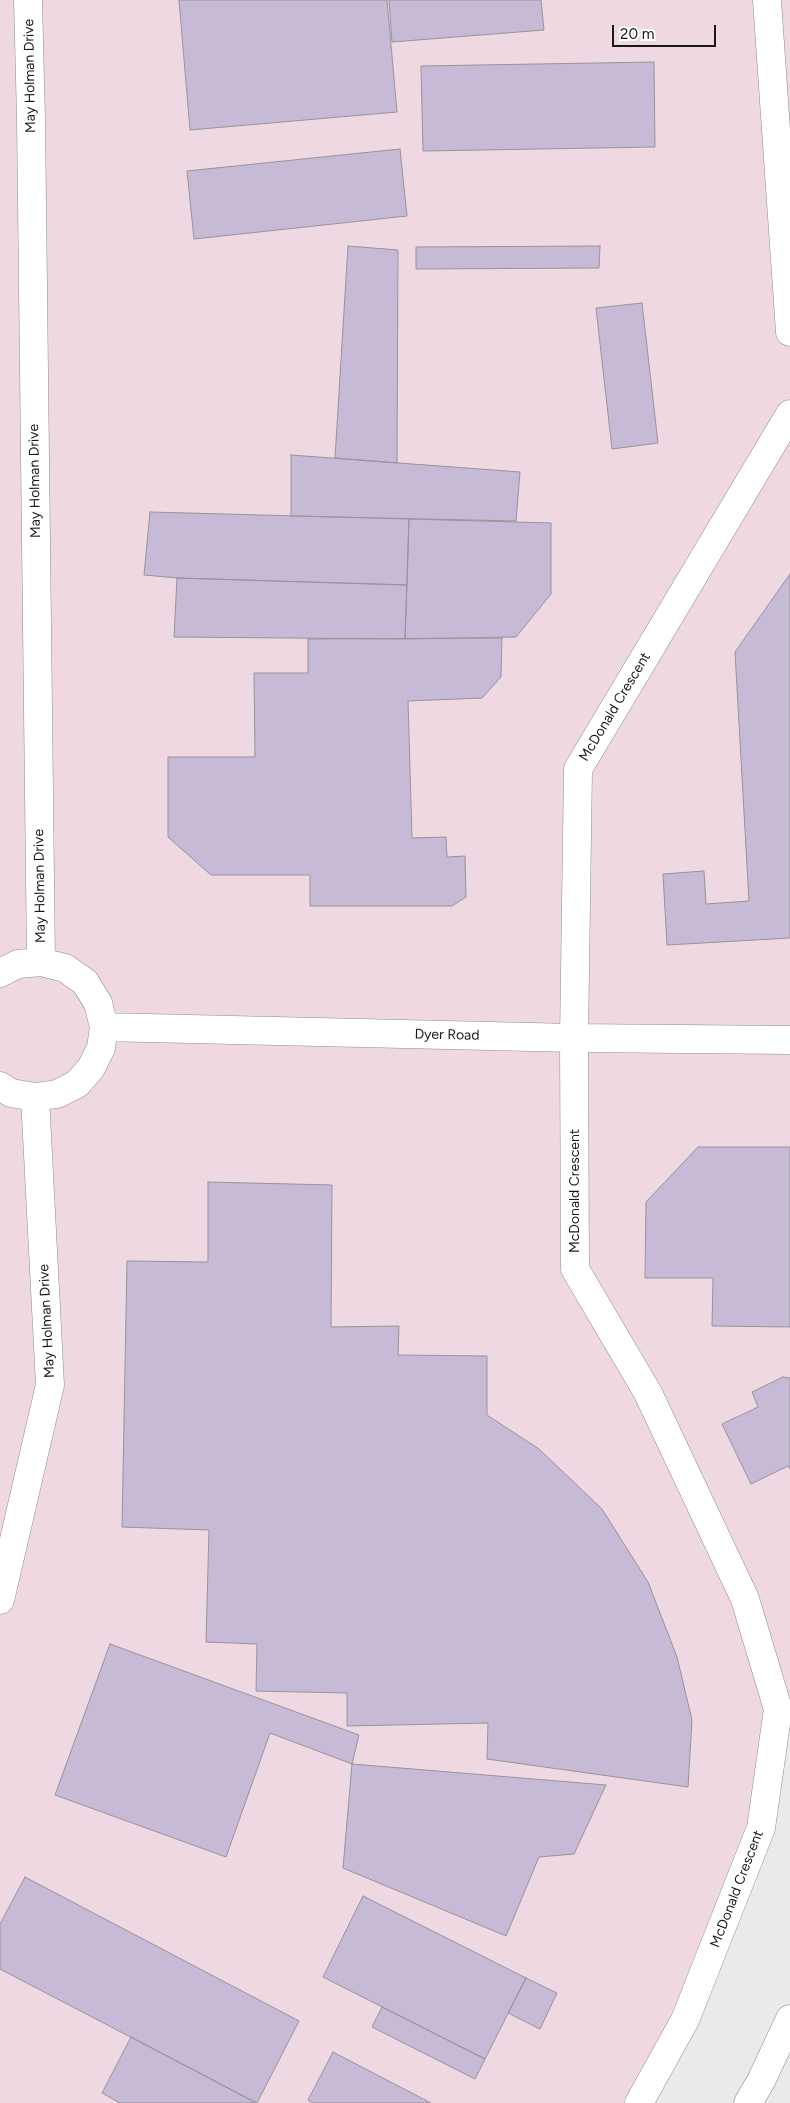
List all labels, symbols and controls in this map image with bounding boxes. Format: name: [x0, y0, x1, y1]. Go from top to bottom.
scale bar: [615, 15, 719, 47]
street label: May Holman Drive: [21, 19, 39, 133]
text: 20 m: [620, 25, 654, 43]
street label: May Holman Drive: [26, 424, 44, 538]
street label: McDonald Crescent: [576, 649, 654, 765]
street label: May Holman Drive: [31, 829, 49, 943]
street label: Dyer Road: [414, 1026, 480, 1044]
street label: McDonald Crescent: [567, 1129, 583, 1253]
street label: May Holman Drive: [36, 1264, 58, 1378]
street label: McDonald Crescent: [707, 1828, 767, 1950]

